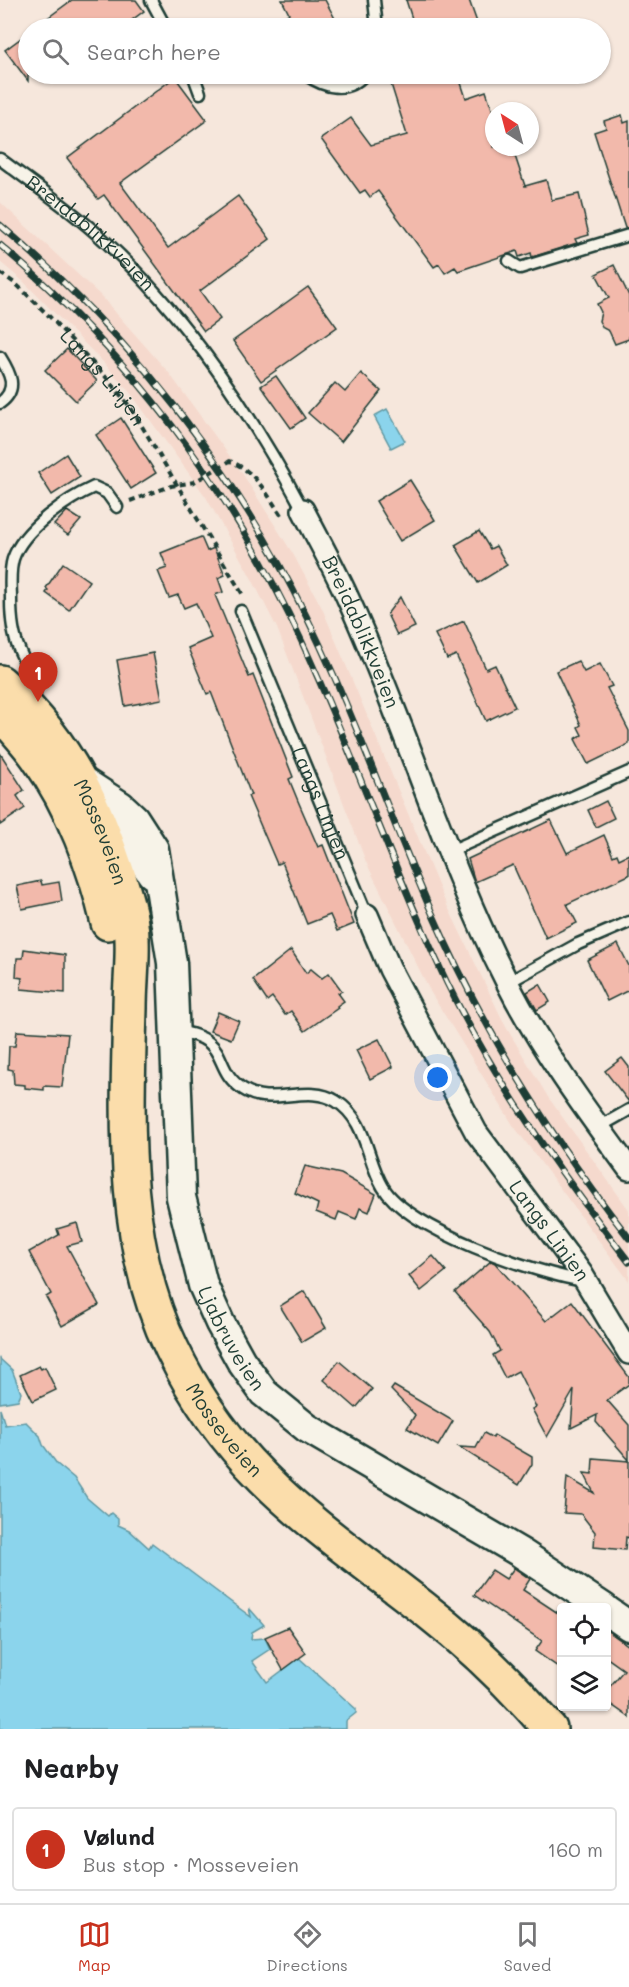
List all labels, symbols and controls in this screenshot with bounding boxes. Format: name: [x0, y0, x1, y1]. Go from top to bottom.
search box: [18, 18, 611, 84]
icon: search: [39, 35, 72, 68]
text: Search here: [87, 37, 221, 66]
north arrow: [485, 102, 539, 156]
street label: Breidablikkveien: [21, 169, 161, 296]
street label: Langs Linjen: [55, 322, 152, 430]
street label: Breidablikkveien: [317, 551, 407, 711]
pin: 1: [18, 652, 57, 702]
street label: Langs Linjen: [287, 742, 357, 863]
street label: Mosseveien: [68, 774, 134, 888]
your location: [423, 1063, 452, 1092]
street label: Langs Linjen: [504, 1174, 597, 1285]
street label: Ljabruveien: [193, 1281, 272, 1395]
street label: Mosseveien: [181, 1378, 269, 1482]
map controls: [557, 1603, 611, 1711]
button: locate: [557, 1603, 611, 1657]
button: layers: [557, 1657, 611, 1711]
text: Nearby: [24, 1751, 119, 1785]
text: Vølund: [83, 1822, 155, 1851]
text: 1: [41, 1836, 50, 1862]
text: 160 m: [547, 1836, 603, 1862]
text: Bus stop · Mosseveien: [83, 1851, 299, 1877]
tab: Map: [78, 1918, 111, 1975]
tab: Directions: [267, 1918, 348, 1975]
tab: Saved: [504, 1918, 551, 1975]

